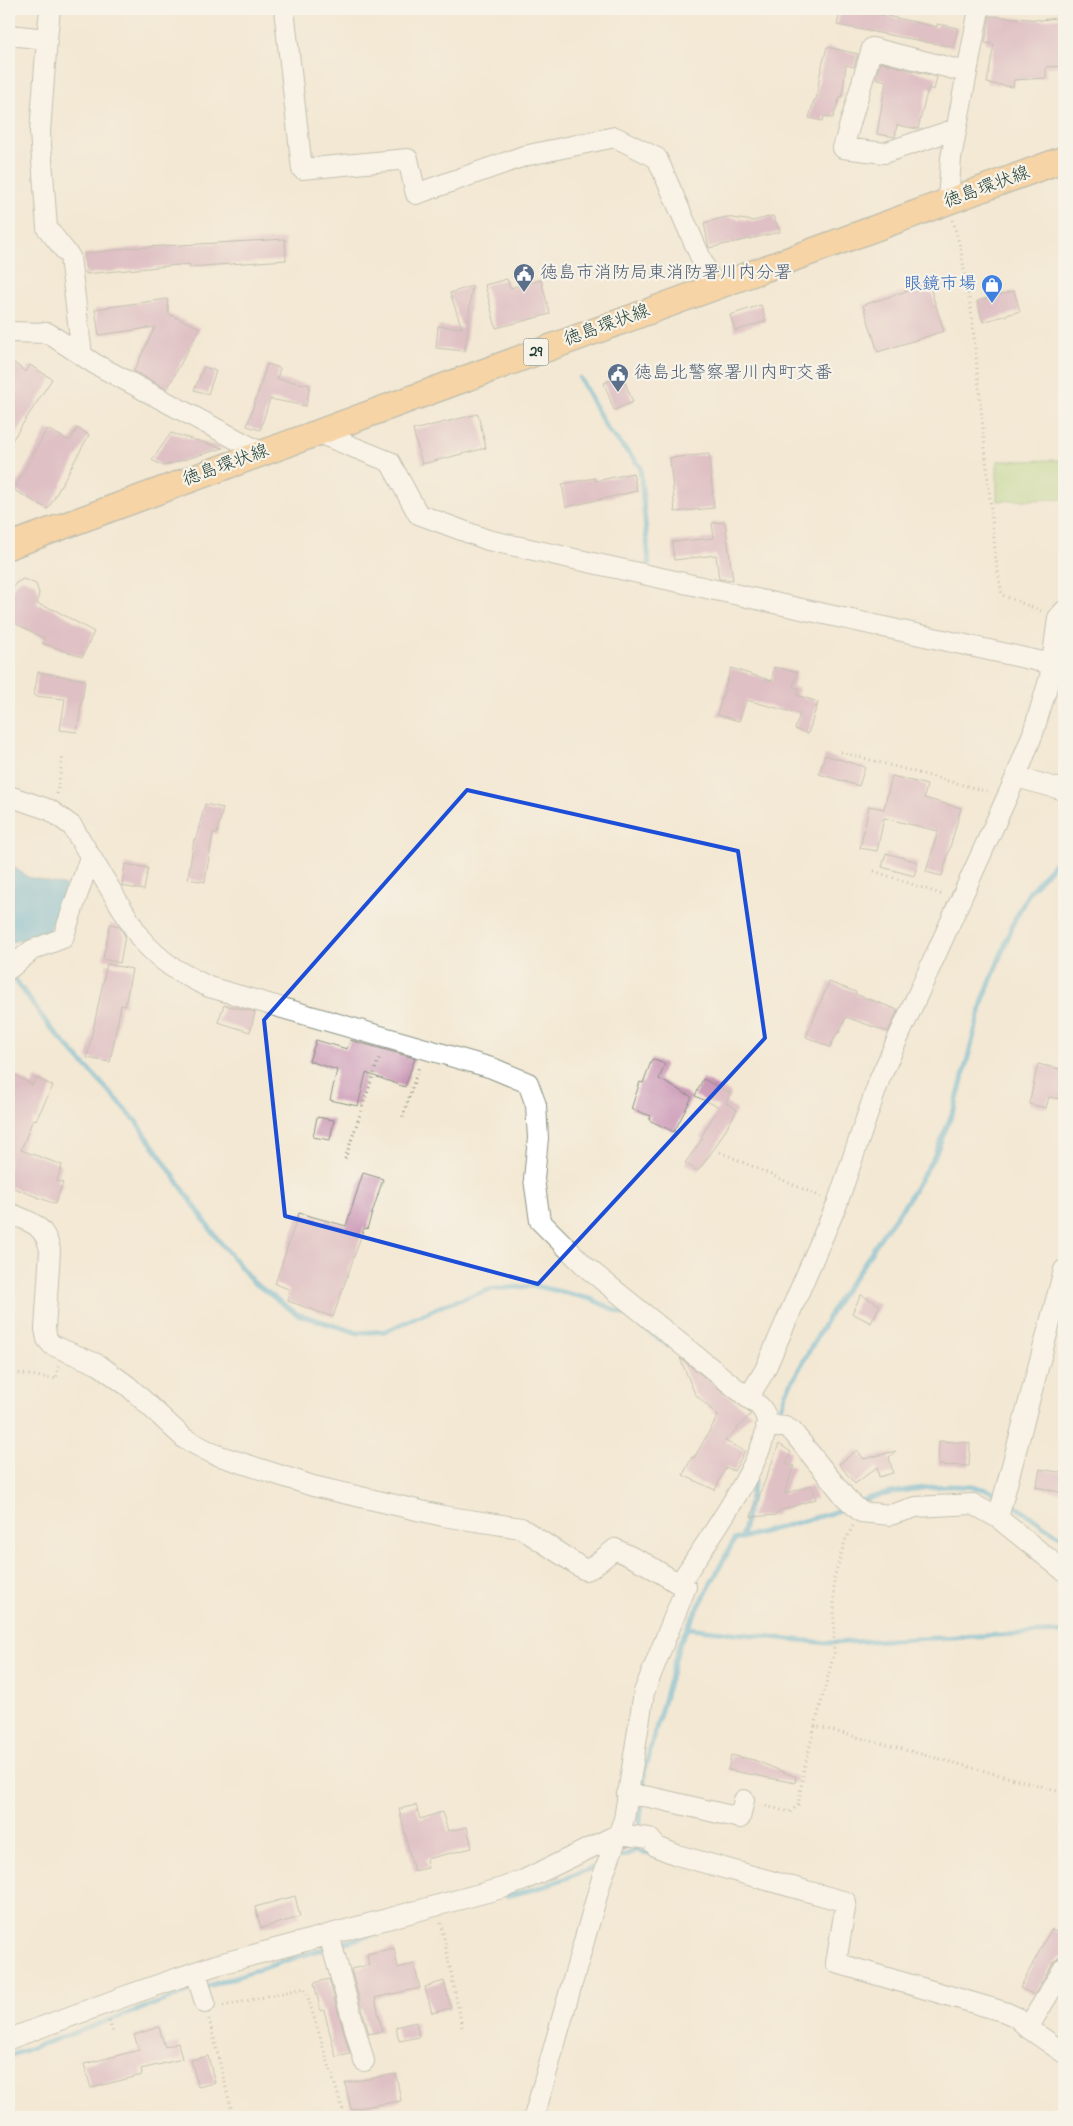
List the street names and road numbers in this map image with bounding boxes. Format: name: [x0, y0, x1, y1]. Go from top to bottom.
street label: 徳島環状線: [940, 160, 1034, 216]
street label: 徳島環状線: [560, 298, 654, 354]
road number: 29: [524, 338, 548, 366]
street label: 徳島環状線: [179, 438, 273, 494]

